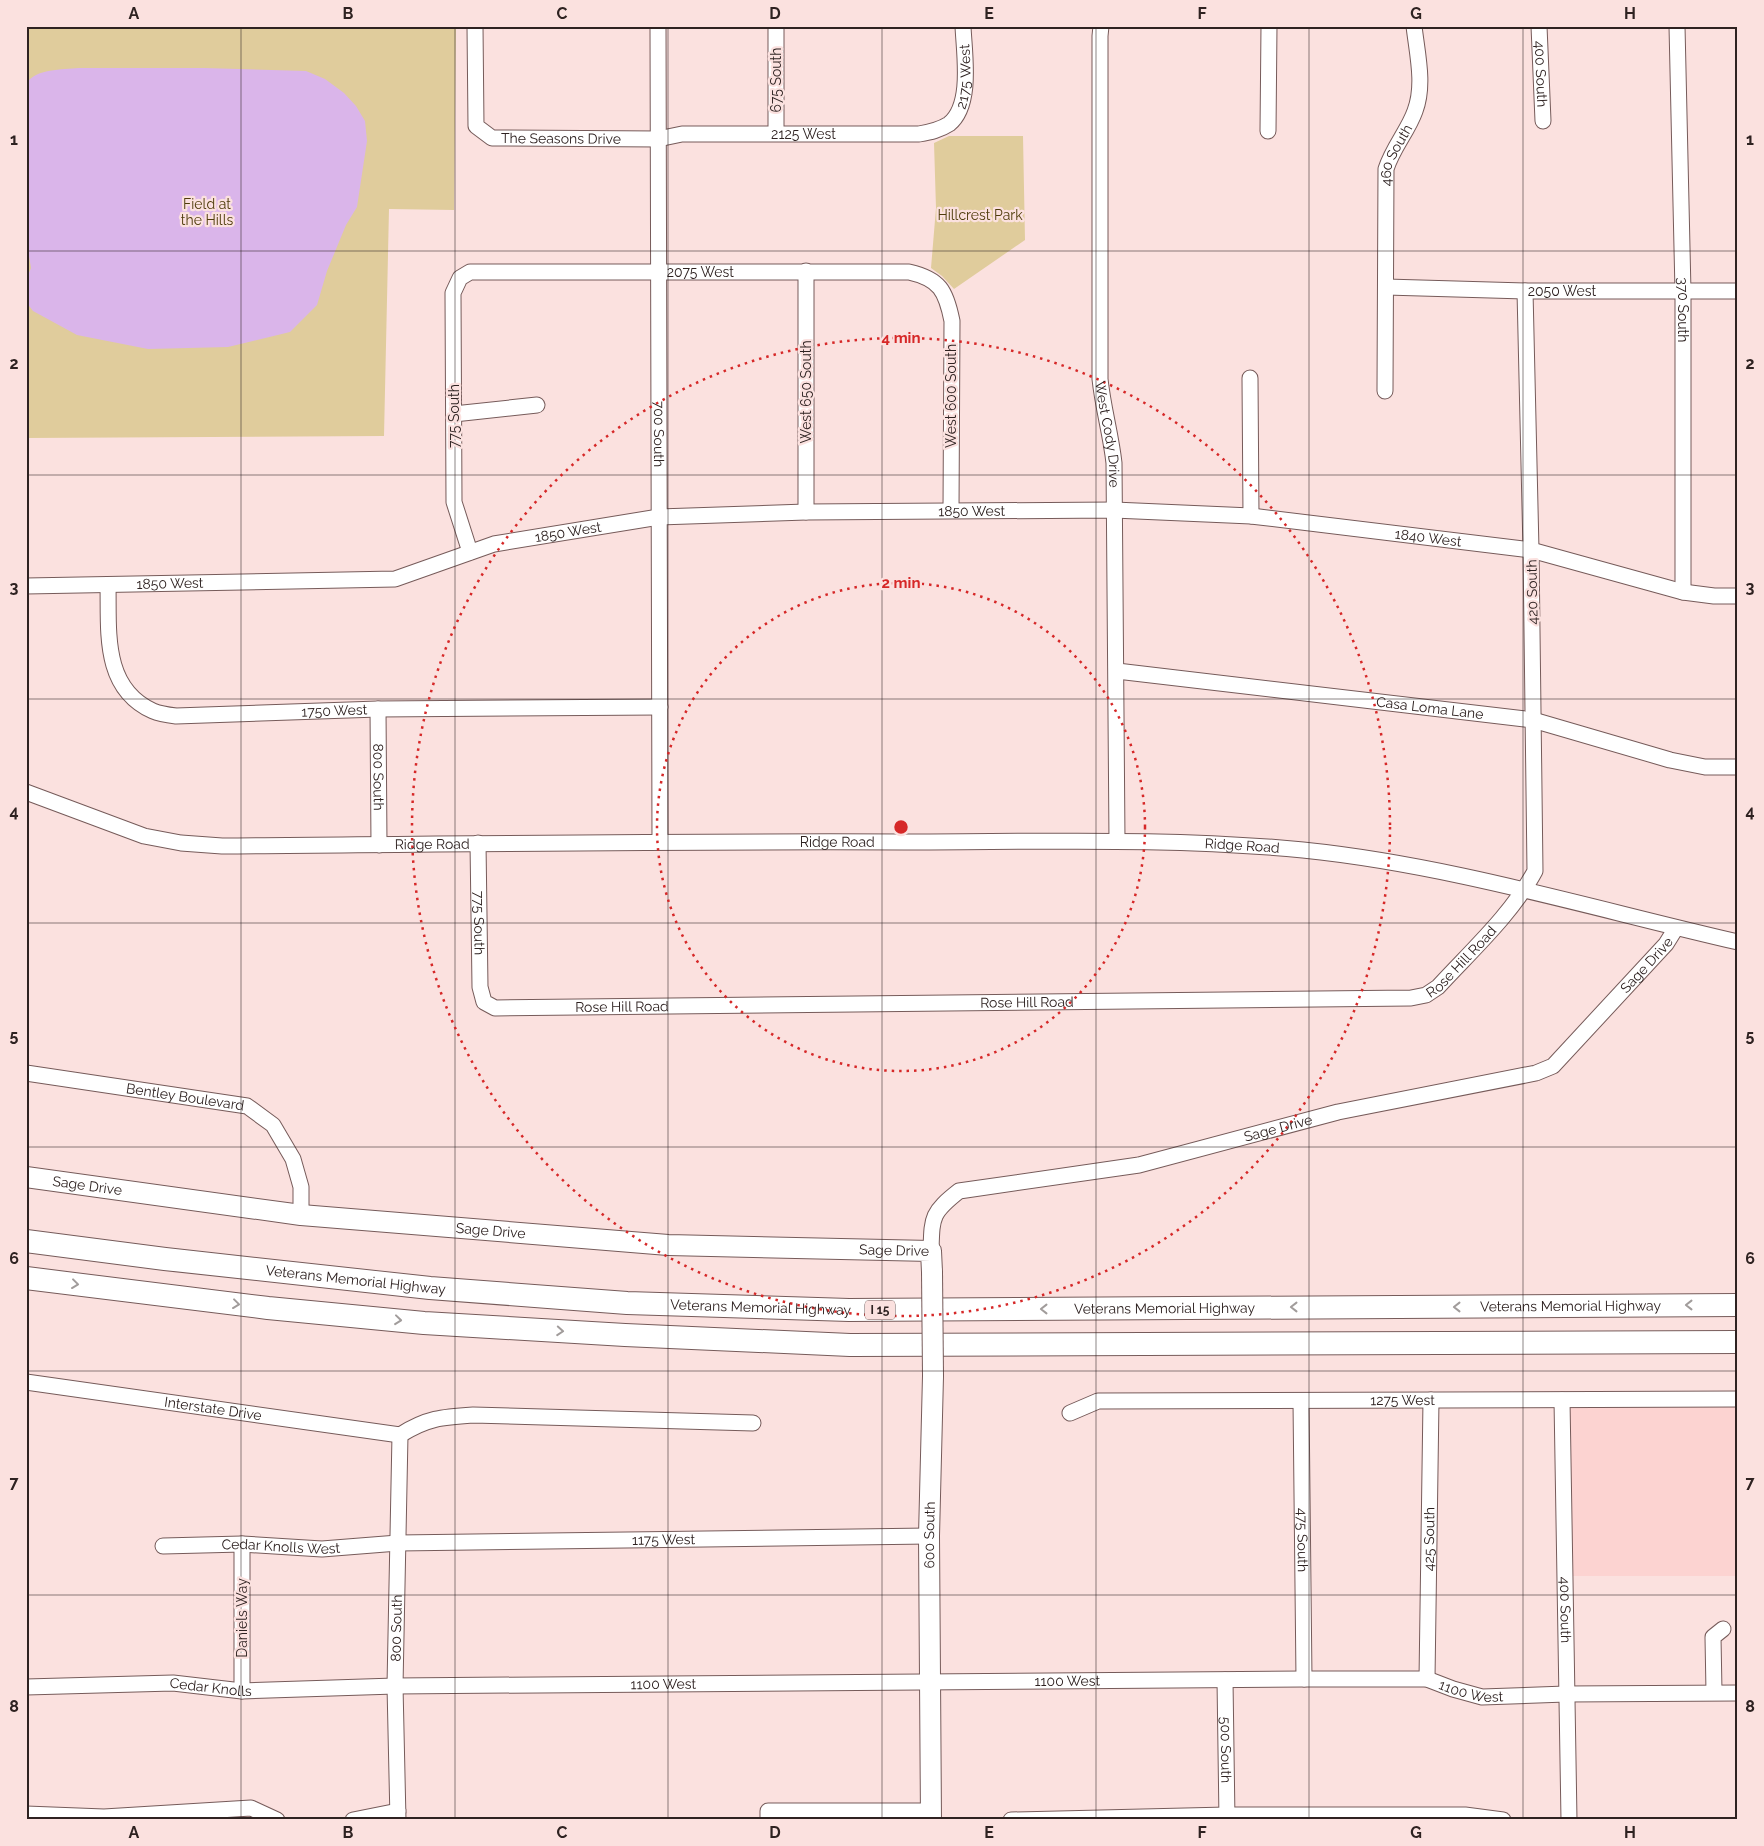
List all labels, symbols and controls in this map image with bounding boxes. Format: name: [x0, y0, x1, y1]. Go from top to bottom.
text: A: [129, 4, 140, 23]
text: B: [343, 4, 354, 23]
text: C: [557, 4, 568, 23]
text: D: [769, 4, 781, 23]
text: E: [984, 4, 994, 23]
text: F: [1197, 4, 1207, 23]
text: G: [1410, 4, 1422, 23]
text: H: [1624, 4, 1636, 23]
street label: 400 South: [1532, 40, 1550, 107]
street label: 2175 West: [953, 43, 974, 111]
street label: 675 South: [768, 48, 784, 112]
street label: 460 South: [1378, 121, 1416, 186]
street label: 2125 West: [771, 126, 836, 142]
text: 1: [10, 130, 18, 149]
street label: The Seasons Drive: [501, 130, 621, 147]
text: 1: [1746, 130, 1754, 149]
park label: Field at the Hills: [181, 196, 233, 228]
park label: Hillcrest Park: [937, 207, 1023, 223]
street label: 2075 West: [667, 264, 734, 280]
street label: 370 South: [1675, 277, 1691, 342]
street label: 2050 West: [1528, 283, 1597, 299]
text: 4 min: [881, 329, 921, 347]
street label: West 650 South: [798, 340, 814, 444]
street label: West 600 South: [943, 344, 959, 448]
text: 2: [9, 354, 19, 373]
text: 2: [1745, 354, 1755, 373]
street label: West Cody Drive: [1092, 380, 1122, 488]
street label: 775 South: [446, 384, 462, 448]
street label: 700 South: [651, 401, 667, 467]
street label: 1850 West: [938, 503, 1006, 519]
street label: 1850 West: [534, 519, 603, 545]
street label: 1840 West: [1394, 526, 1463, 550]
street label: 420 South: [1523, 559, 1541, 625]
text: 2 min: [882, 574, 920, 592]
street label: 1850 West: [136, 575, 204, 592]
text: 3: [10, 578, 19, 597]
text: 3: [1746, 578, 1755, 597]
street label: Casa Loma Lane: [1375, 694, 1484, 722]
street label: 1750 West: [301, 701, 368, 720]
street label: 800 South: [370, 743, 387, 811]
text: 4: [9, 802, 19, 821]
text: 4: [1745, 802, 1755, 821]
centre of rings: [892, 818, 910, 836]
street label: Ridge Road: [800, 834, 875, 850]
street label: Ridge Road: [1204, 835, 1280, 856]
street label: Ridge Road: [395, 836, 470, 852]
street label: 775 South: [471, 891, 488, 955]
street label: Rose Hill Road: [1423, 923, 1499, 1001]
street label: Sage Drive: [1617, 934, 1676, 996]
street label: Rose Hill Road: [980, 994, 1074, 1011]
street label: Rose Hill Road: [575, 998, 669, 1015]
text: 5: [10, 1026, 19, 1045]
text: 5: [1746, 1026, 1755, 1045]
street label: Bentley Boulevard: [125, 1080, 245, 1113]
street label: Sage Drive: [1242, 1111, 1314, 1145]
street label: Sage Drive: [52, 1173, 123, 1198]
street label: Sage Drive: [455, 1220, 526, 1241]
street label: Sage Drive: [859, 1241, 929, 1259]
text: 6: [9, 1249, 19, 1268]
text: 6: [1745, 1249, 1755, 1268]
street label: Veterans Memorial Highway: [265, 1262, 447, 1297]
one-way arrow: [71, 1278, 79, 1289]
street label: Veterans Memorial Highway: [670, 1296, 852, 1318]
street label: Veterans Memorial Highway: [1480, 1297, 1662, 1314]
one-way arrow: [232, 1298, 240, 1309]
road number: I 15: [865, 1300, 895, 1320]
street label: Veterans Memorial Highway: [1074, 1300, 1256, 1317]
one-way arrow: [1685, 1300, 1692, 1310]
one-way arrow: [1452, 1301, 1460, 1312]
one-way arrow: [1290, 1302, 1298, 1313]
one-way arrow: [1040, 1304, 1048, 1314]
one-way arrow: [394, 1315, 402, 1326]
one-way arrow: [556, 1326, 564, 1337]
street label: 1275 West: [1370, 1392, 1435, 1408]
street label: Interstate Drive: [163, 1394, 263, 1423]
text: 7: [10, 1473, 19, 1492]
text: 7: [1746, 1473, 1755, 1492]
street label: 600 South: [921, 1501, 938, 1569]
street label: 425 South: [1421, 1507, 1437, 1571]
street label: 475 South: [1294, 1508, 1311, 1572]
street label: 1175 West: [632, 1531, 696, 1548]
street label: Cedar Knolls West: [221, 1536, 341, 1557]
street label: 400 South: [1557, 1577, 1574, 1643]
street label: Daniels Way: [234, 1578, 250, 1658]
street label: 800 South: [387, 1594, 405, 1662]
street label: 1100 West: [1034, 1673, 1101, 1689]
street label: Cedar Knolls: [169, 1675, 252, 1699]
street label: 1100 West: [631, 1676, 697, 1692]
street label: 1100 West: [1437, 1676, 1504, 1705]
text: 8: [9, 1697, 19, 1716]
text: 8: [1745, 1697, 1755, 1716]
street label: 500 South: [1218, 1717, 1234, 1783]
text: A: [129, 1823, 140, 1842]
text: B: [343, 1823, 354, 1842]
text: C: [557, 1823, 568, 1842]
text: D: [769, 1823, 781, 1842]
text: E: [984, 1823, 994, 1842]
text: F: [1197, 1823, 1207, 1842]
text: G: [1410, 1823, 1422, 1842]
text: H: [1624, 1823, 1636, 1842]

